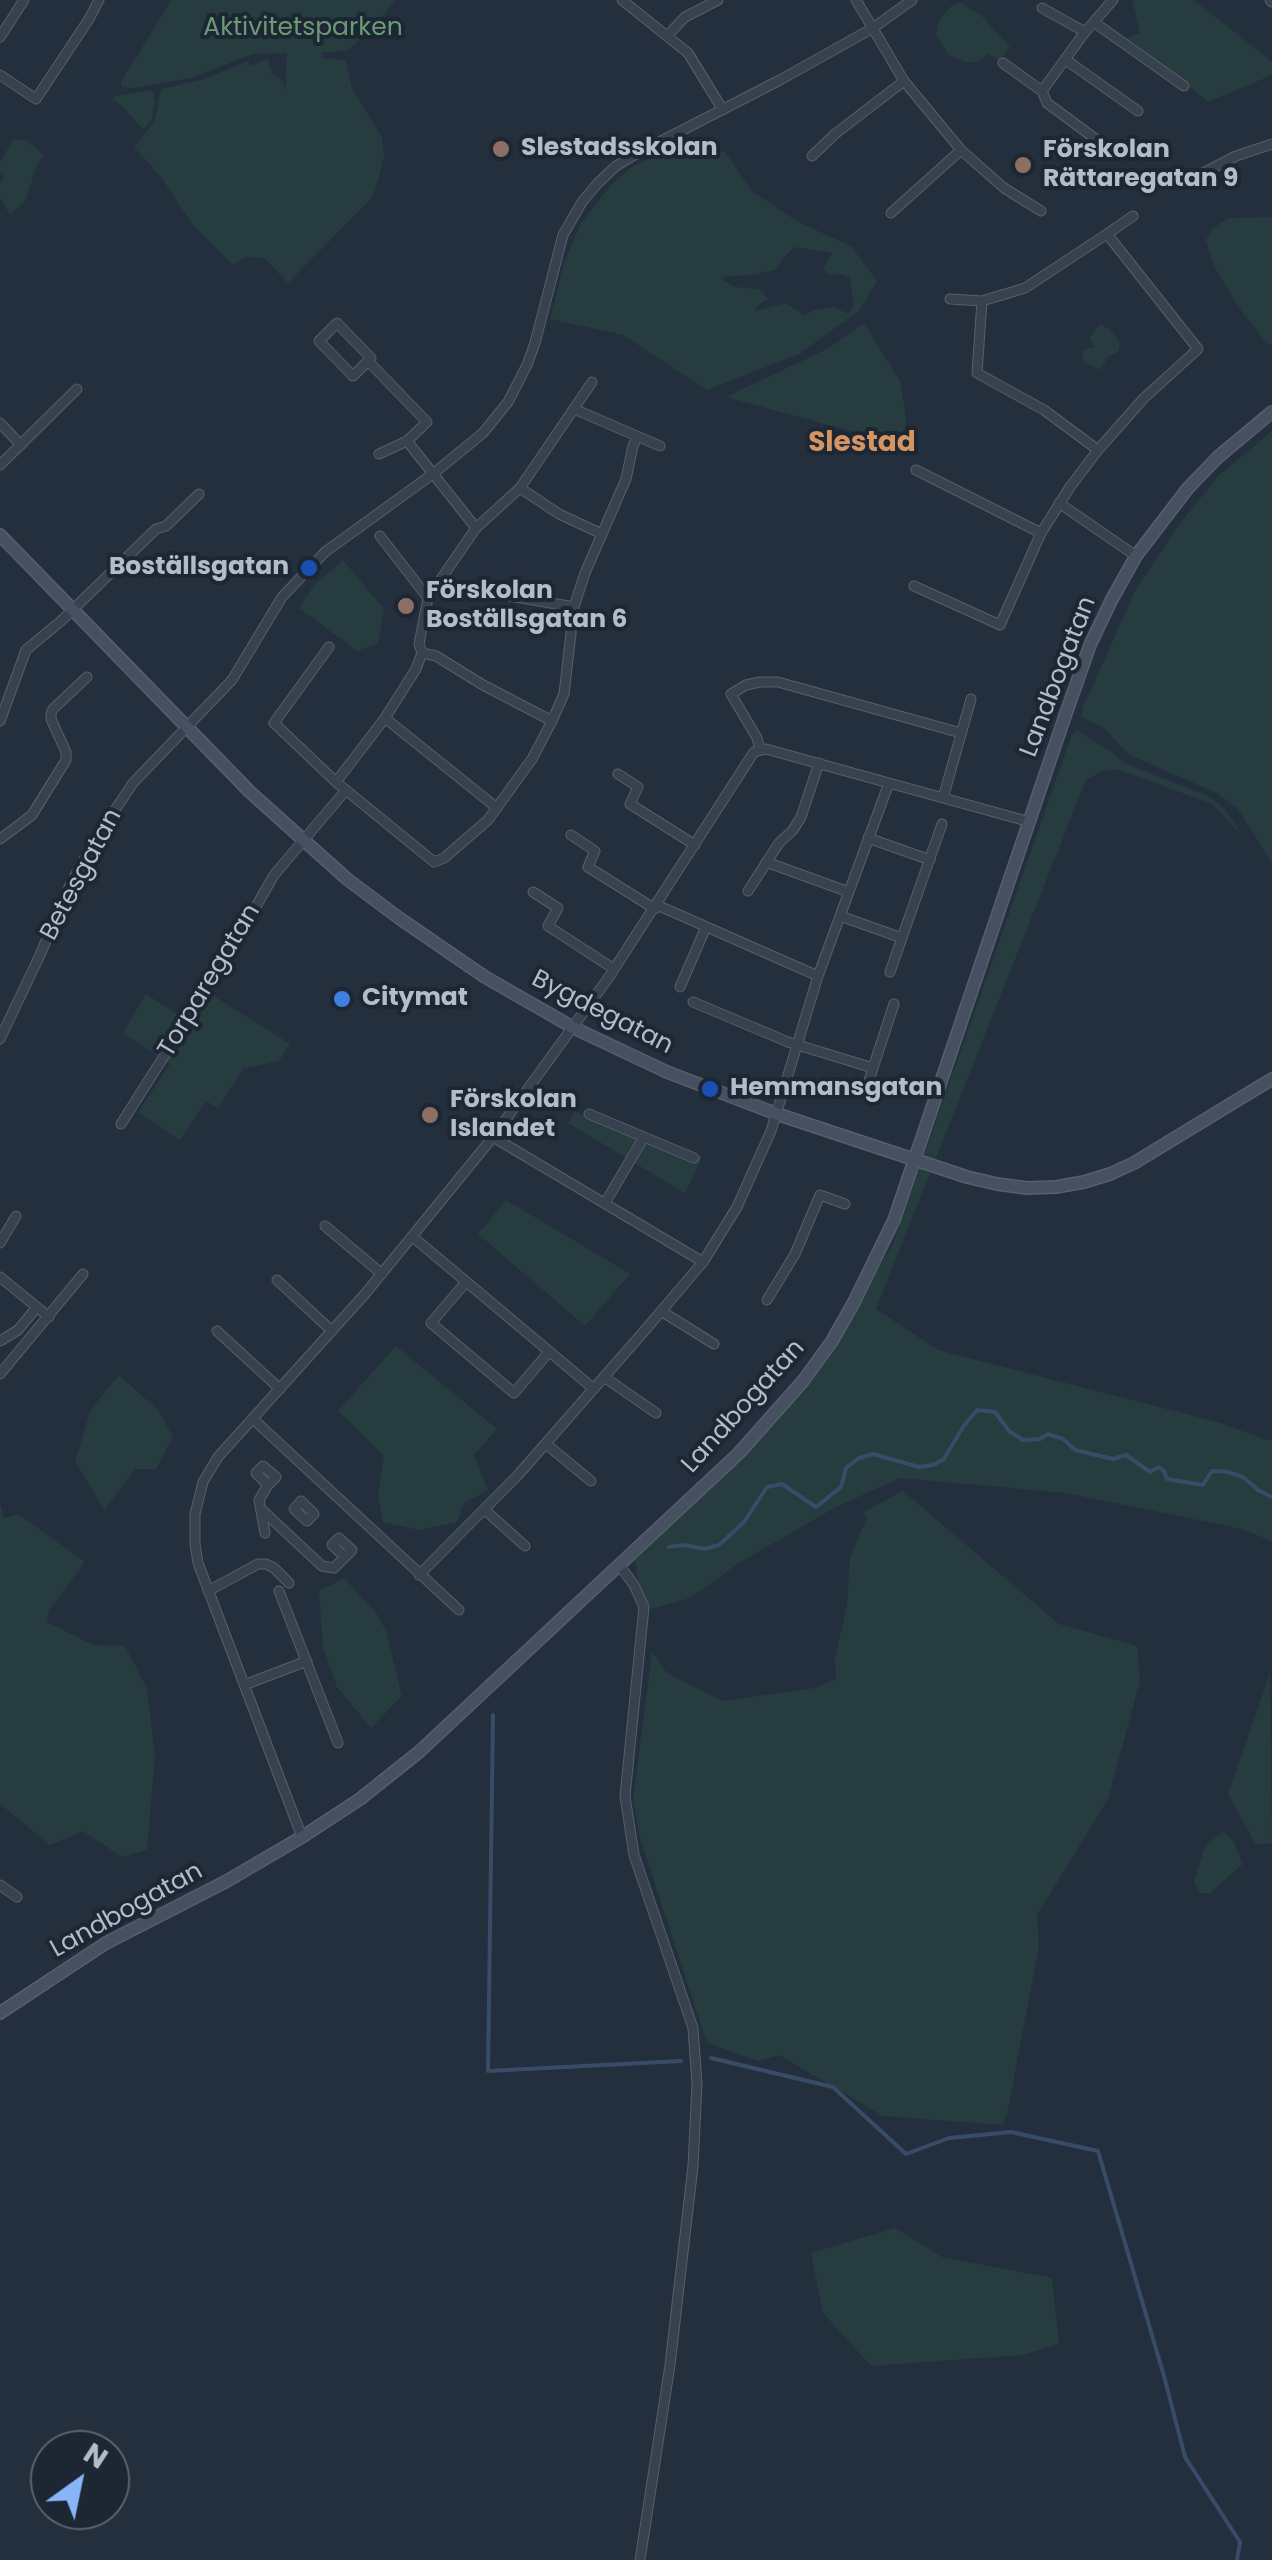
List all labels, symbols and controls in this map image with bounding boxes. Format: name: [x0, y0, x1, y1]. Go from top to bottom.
park label: Aktivitetsparken: [203, 14, 403, 44]
place label: Slestadsskolan: [521, 134, 718, 164]
place label: Förskolan Rättaregatan 9: [1043, 136, 1238, 195]
marker: Slestadsskolan: [490, 138, 512, 160]
marker: Förskolan Rättaregatan 9: [1012, 154, 1034, 176]
district label: Slestad: [808, 427, 916, 461]
place label: Boställsgatan: [109, 553, 289, 583]
marker: Boställsgatan: [298, 557, 320, 579]
place label: Förskolan Boställsgatan 6: [426, 577, 627, 636]
street label: Landbogatan: [1015, 593, 1103, 761]
marker: Förskolan Boställsgatan 6: [395, 595, 417, 617]
street label: Betesgatan: [35, 804, 129, 946]
street label: Torparegatan: [153, 899, 267, 1063]
street label: Bygdegatan: [526, 965, 678, 1061]
place label: Citymat: [362, 984, 468, 1014]
marker: Citymat: [331, 988, 353, 1010]
place label: Hemmansgatan: [730, 1074, 942, 1104]
marker: Hemmansgatan: [699, 1078, 721, 1100]
place label: Förskolan Islandet: [450, 1086, 577, 1145]
marker: Förskolan Islandet: [419, 1104, 441, 1126]
street label: Landbogatan: [676, 1334, 812, 1480]
street label: Landbogatan: [46, 1857, 208, 1965]
north arrow: [30, 2430, 130, 2530]
text: N: [76, 2434, 115, 2478]

